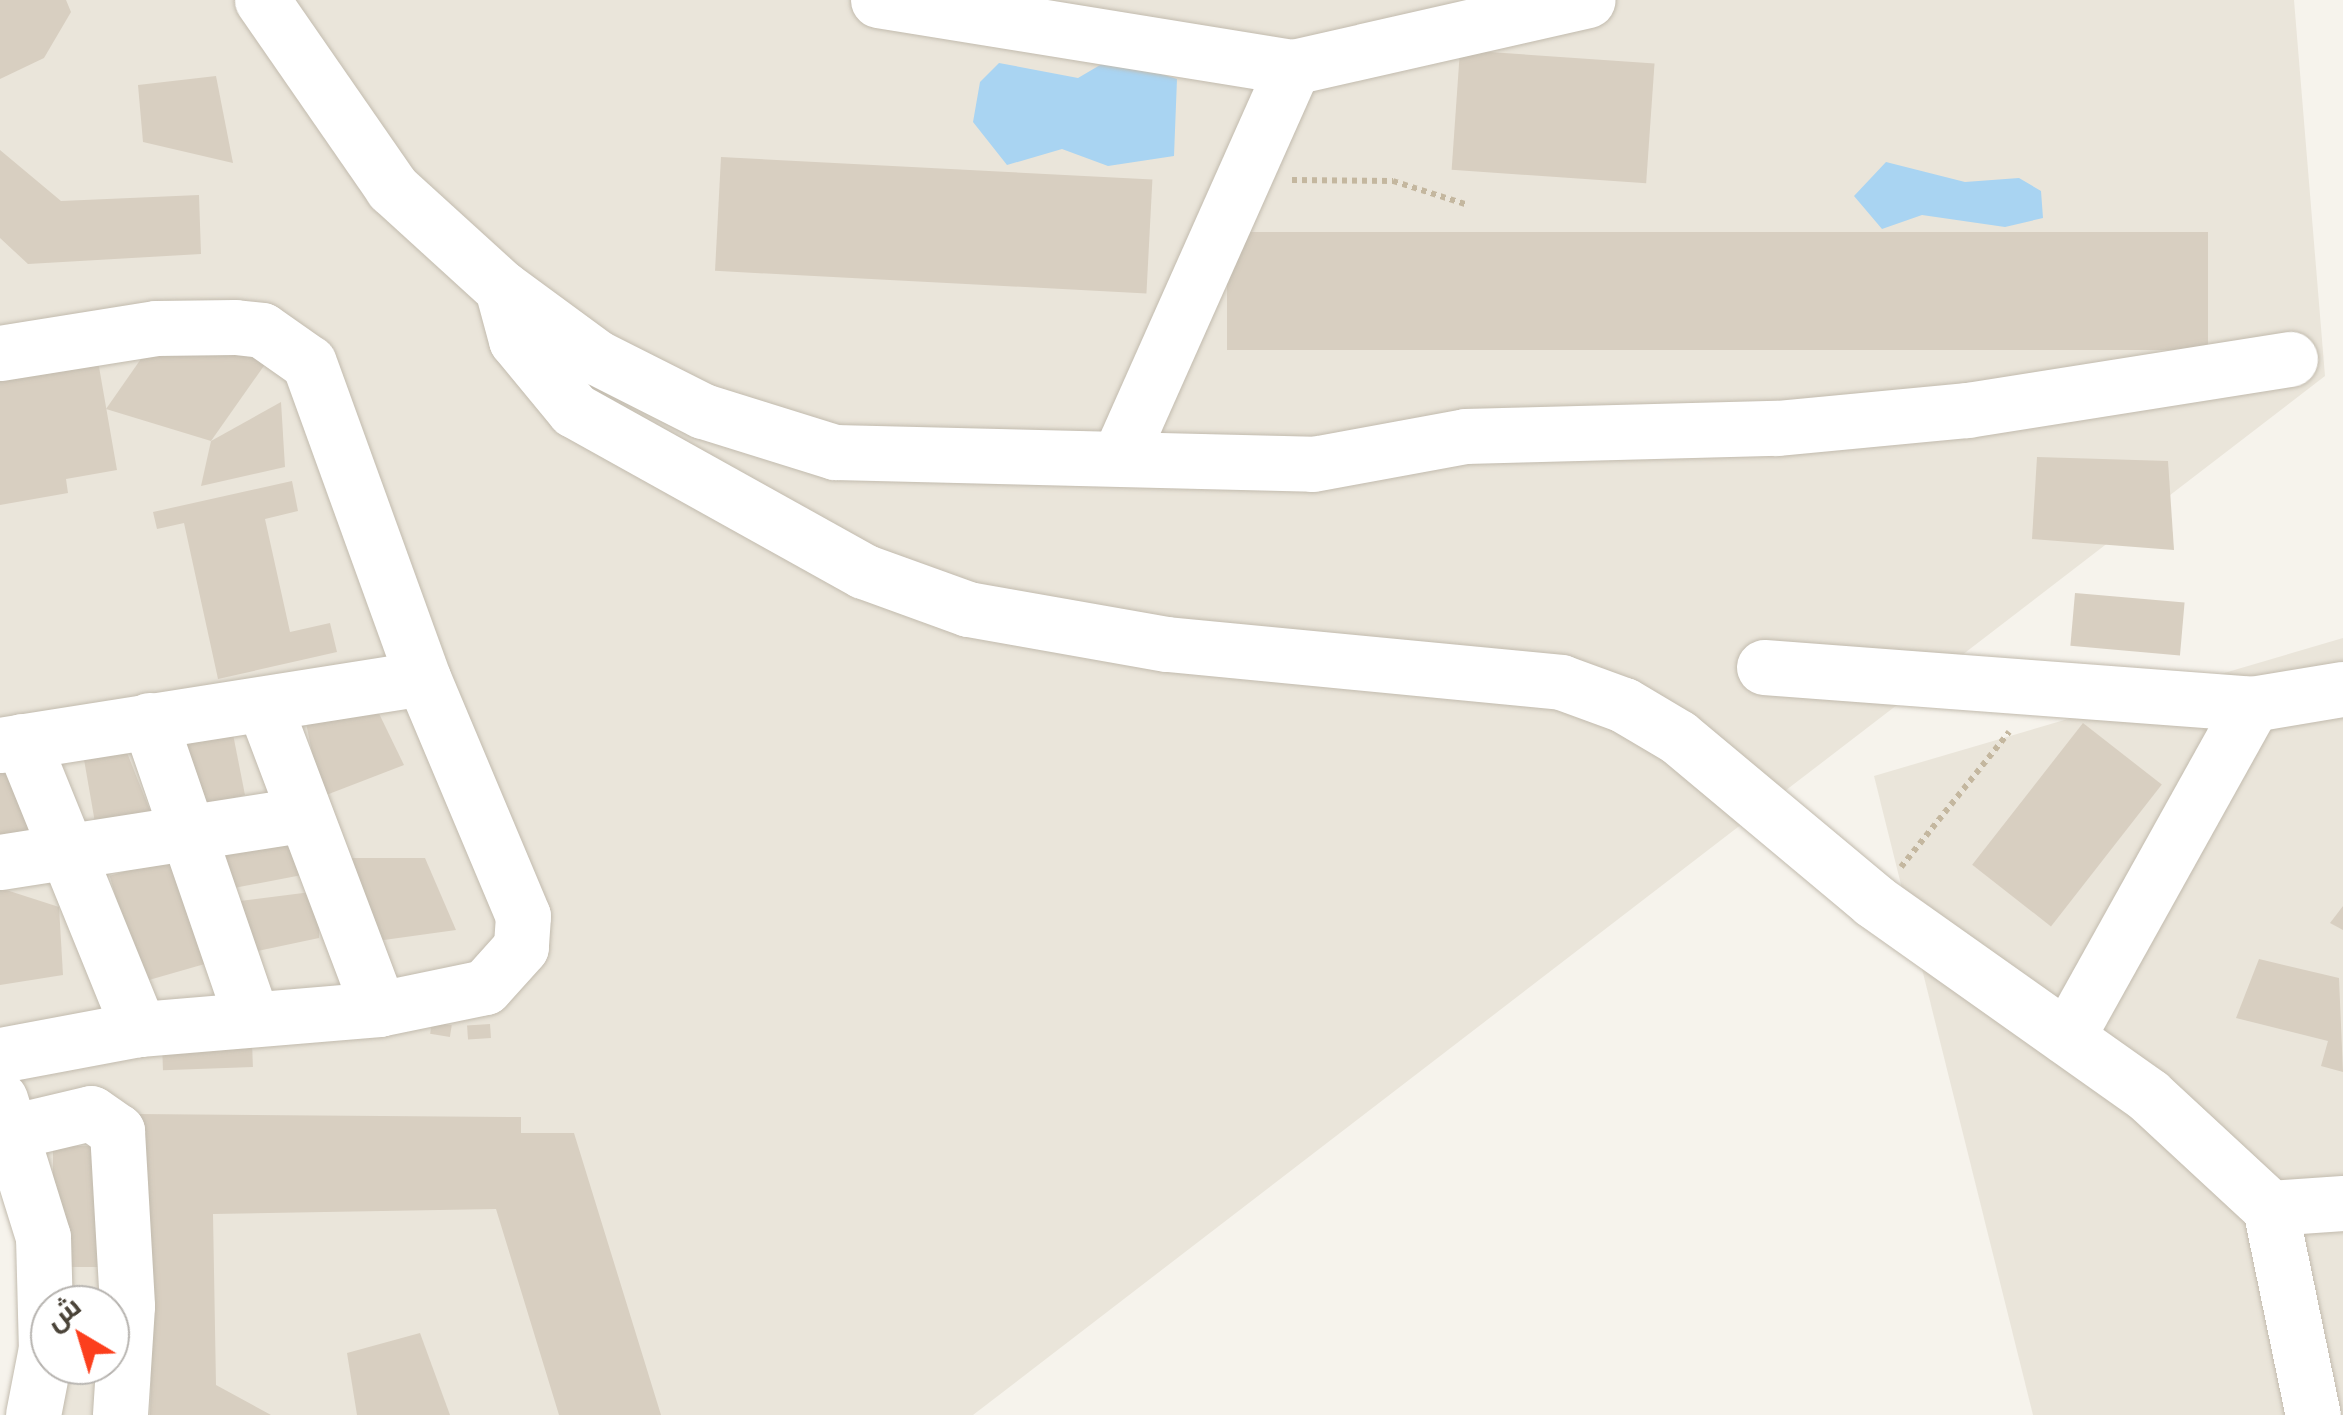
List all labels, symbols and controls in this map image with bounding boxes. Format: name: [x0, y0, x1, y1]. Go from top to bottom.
north arrow: [30, 1285, 130, 1385]
text: ش: [35, 1285, 90, 1341]

